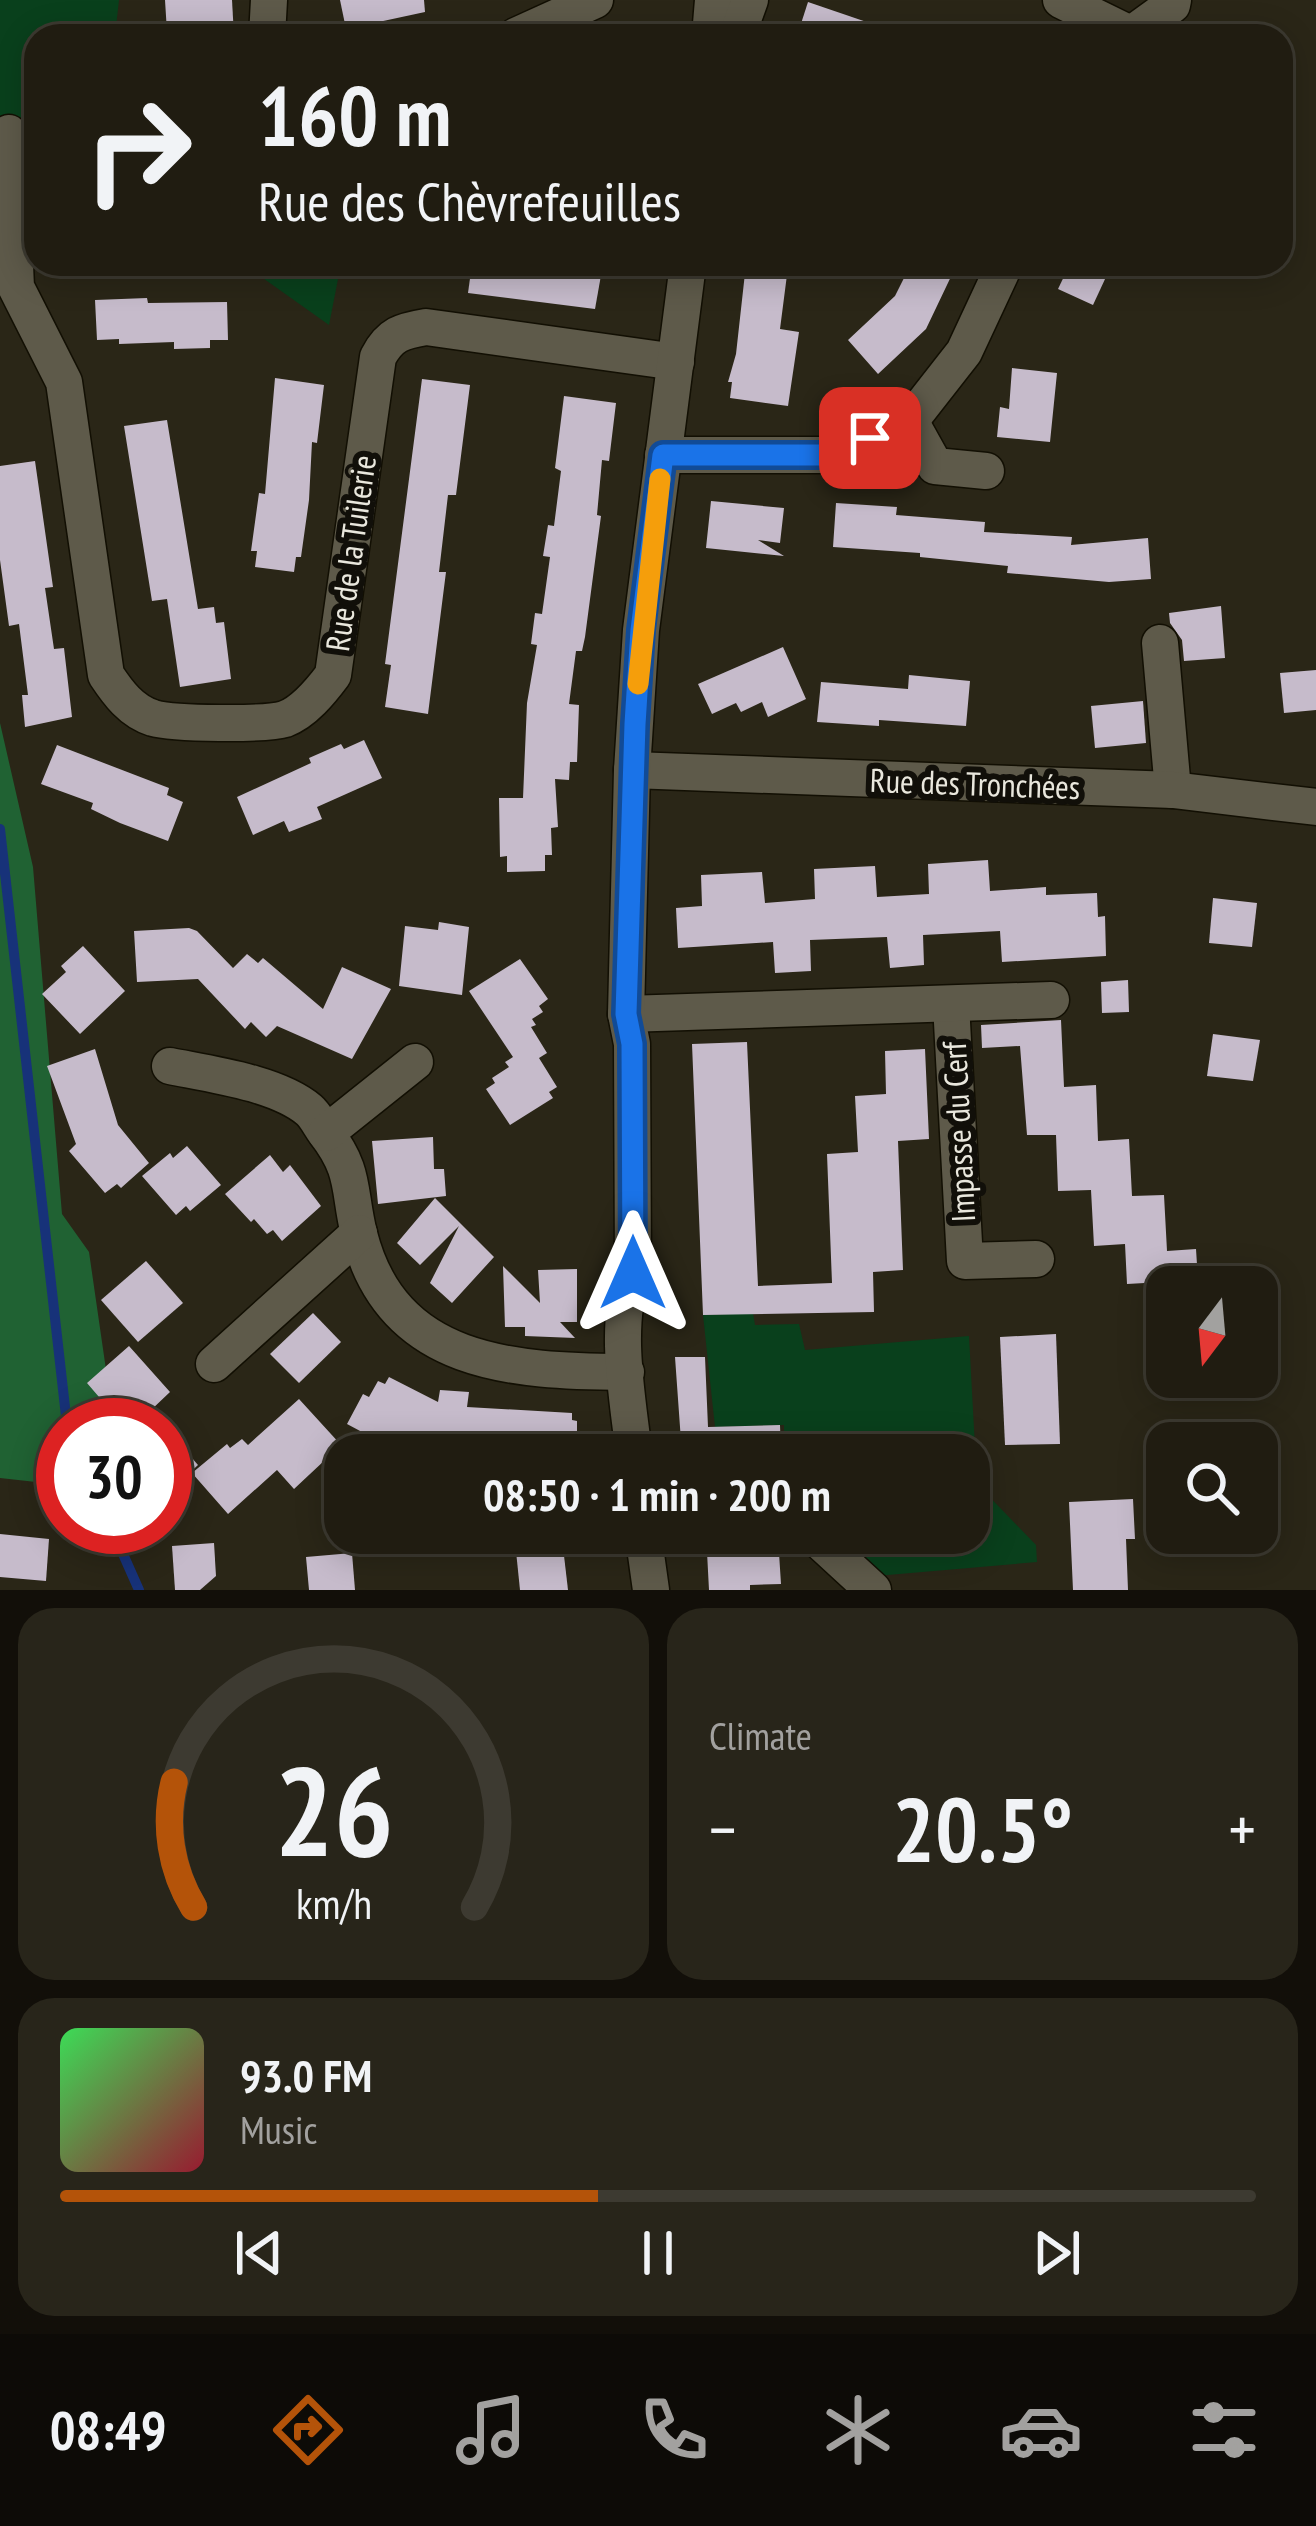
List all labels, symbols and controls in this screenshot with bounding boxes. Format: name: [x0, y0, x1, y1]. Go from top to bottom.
text: 160 m: [258, 60, 451, 169]
icon: right: [60, 72, 216, 228]
text: Rue des Chèvrefeuilles: [258, 166, 681, 236]
pin: [819, 387, 921, 489]
icon: arrive: [837, 405, 903, 471]
street label: Rue de la Tuilerie: [315, 452, 385, 654]
street label: Rue des Tronchées: [869, 758, 1081, 808]
street label: Impasse du Cerf: [932, 1039, 984, 1223]
position arrow: [570, 1210, 696, 1336]
north arrow: [1146, 1266, 1278, 1398]
map controls: [1146, 1266, 1278, 1554]
speed limit sign: 30: [36, 1398, 192, 1554]
button: search: [1146, 1422, 1278, 1554]
text: 08:50 · 1 min · 200 m: [483, 1465, 831, 1523]
text: Climate: [709, 1710, 812, 1761]
text: 26: [274, 1729, 393, 1890]
text: 20.5°: [892, 1770, 1073, 1887]
text: −: [709, 1786, 736, 1871]
text: +: [1229, 1786, 1256, 1871]
text: km/h: [295, 1875, 372, 1931]
text: 93.0 FM: [240, 2046, 372, 2104]
text: Music: [240, 2104, 317, 2155]
icon: previous: [226, 2220, 292, 2286]
icon: pause: [625, 2220, 691, 2286]
icon: next: [1024, 2220, 1090, 2286]
icon: directions: [266, 2388, 350, 2472]
icon: music: [449, 2388, 533, 2472]
icon: phone: [632, 2388, 716, 2472]
icon: climate: [816, 2388, 900, 2472]
icon: car: [999, 2388, 1083, 2472]
icon: filters: [1182, 2388, 1266, 2472]
text: 08:49: [50, 2395, 166, 2465]

